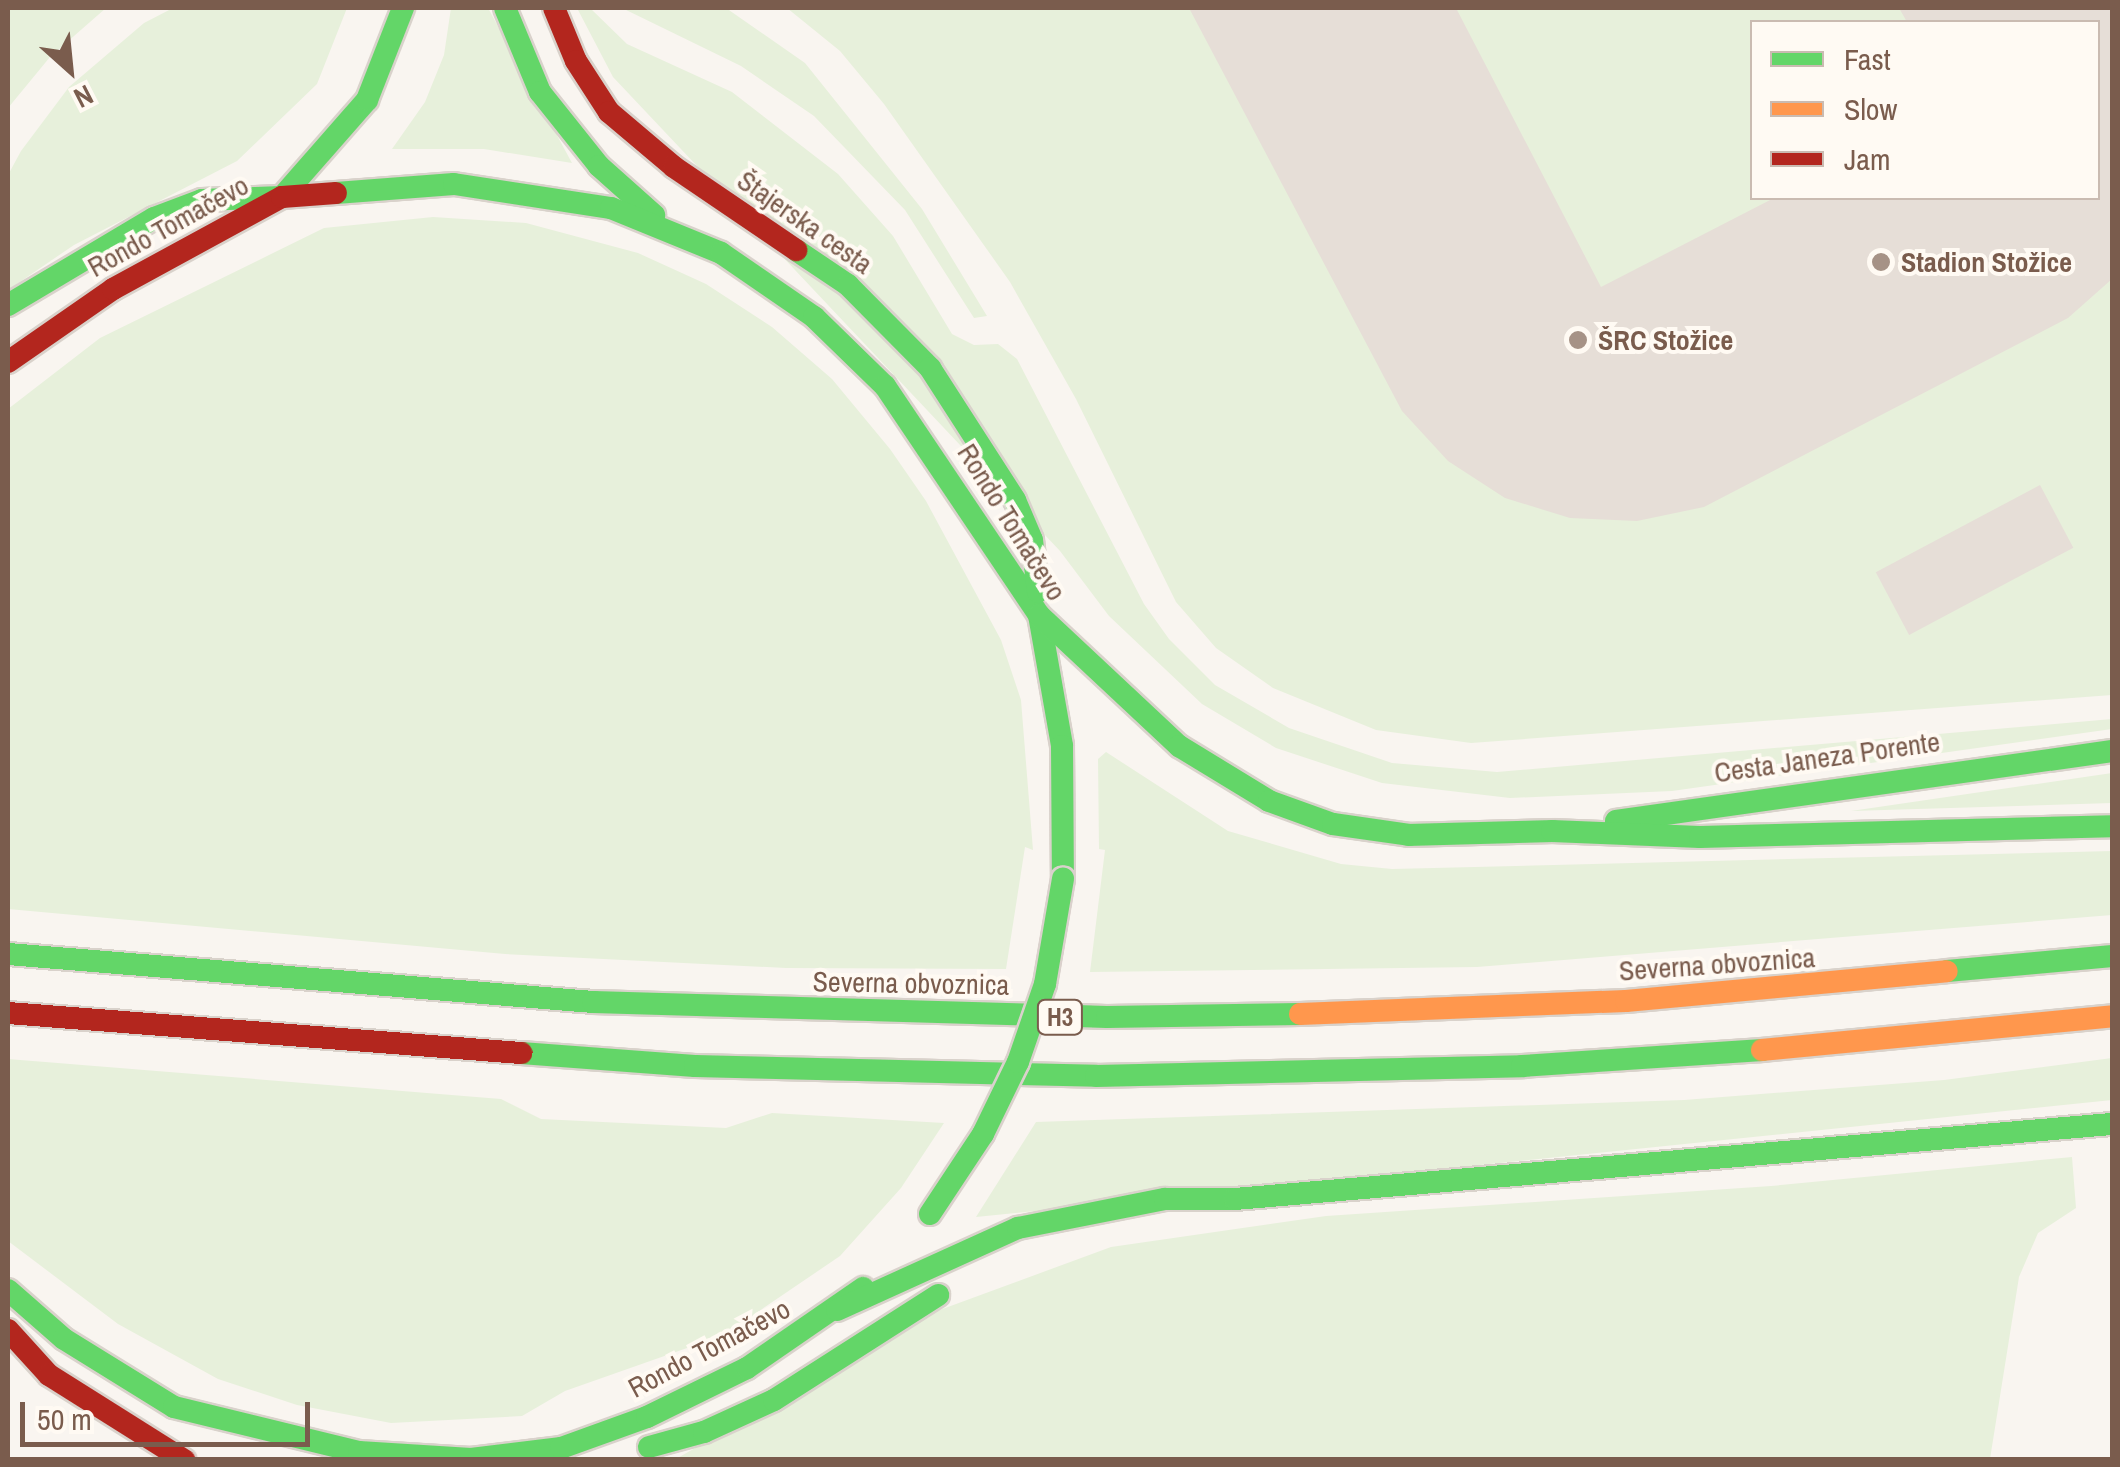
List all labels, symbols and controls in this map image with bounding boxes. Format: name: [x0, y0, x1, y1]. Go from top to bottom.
north arrow: [20, 20, 120, 120]
legend: [1750, 20, 2100, 200]
text: Fast: [1844, 39, 1891, 79]
text: N: [68, 76, 100, 117]
text: Slow: [1844, 89, 1897, 129]
text: Jam: [1844, 139, 1890, 179]
street label: Štajerska cesta: [731, 163, 879, 281]
street label: Rondo Tomačevo: [82, 168, 254, 284]
place label: Stadion Stožice: [1901, 245, 2072, 279]
marker: Stadion Stožice: [1870, 251, 1892, 273]
place label: ŠRC Stožice: [1598, 323, 1733, 357]
marker: ŠRC Stožice: [1567, 329, 1589, 351]
street label: Rondo Tomačevo: [950, 437, 1074, 607]
street label: Cesta Janeza Porente: [1712, 725, 1942, 789]
street label: Severna obvoznica: [1618, 940, 1816, 988]
street label: Severna obvoznica: [812, 964, 1010, 1002]
road number: H3: [1035, 997, 1085, 1037]
street label: Rondo Tomačevo: [622, 1291, 796, 1405]
scale bar: [25, 1382, 315, 1444]
text: 50 m: [37, 1399, 92, 1439]

